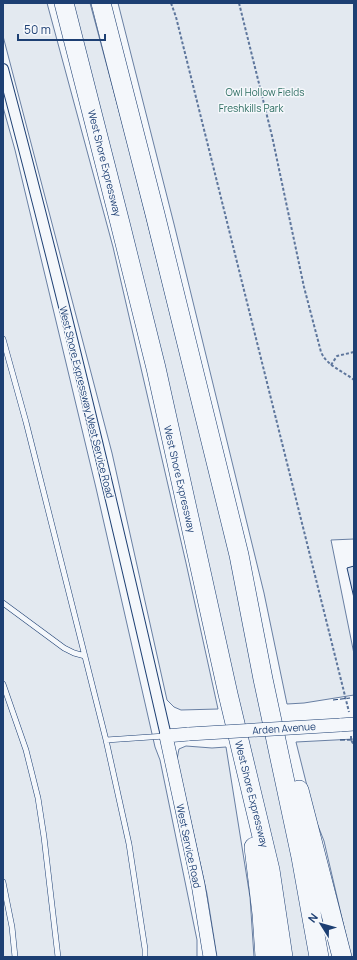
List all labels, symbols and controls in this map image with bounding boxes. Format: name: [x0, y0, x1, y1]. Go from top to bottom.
scale bar: [18, 16, 105, 42]
text: 50 m: [24, 21, 51, 38]
park label: Owl Hollow Fields: [226, 85, 304, 99]
park label: Freshkills Park: [219, 101, 284, 115]
street label: West Shore Expressway: [85, 108, 125, 219]
street label: West Shore Expressway West Service Road: [56, 304, 118, 500]
street label: West Shore Expressway: [161, 424, 199, 535]
street label: Arden Avenue: [252, 719, 316, 737]
street label: West Shore Expressway: [232, 739, 272, 850]
street label: West Service Road: [173, 803, 205, 889]
north arrow: [301, 904, 341, 944]
text: N: [304, 910, 321, 925]

